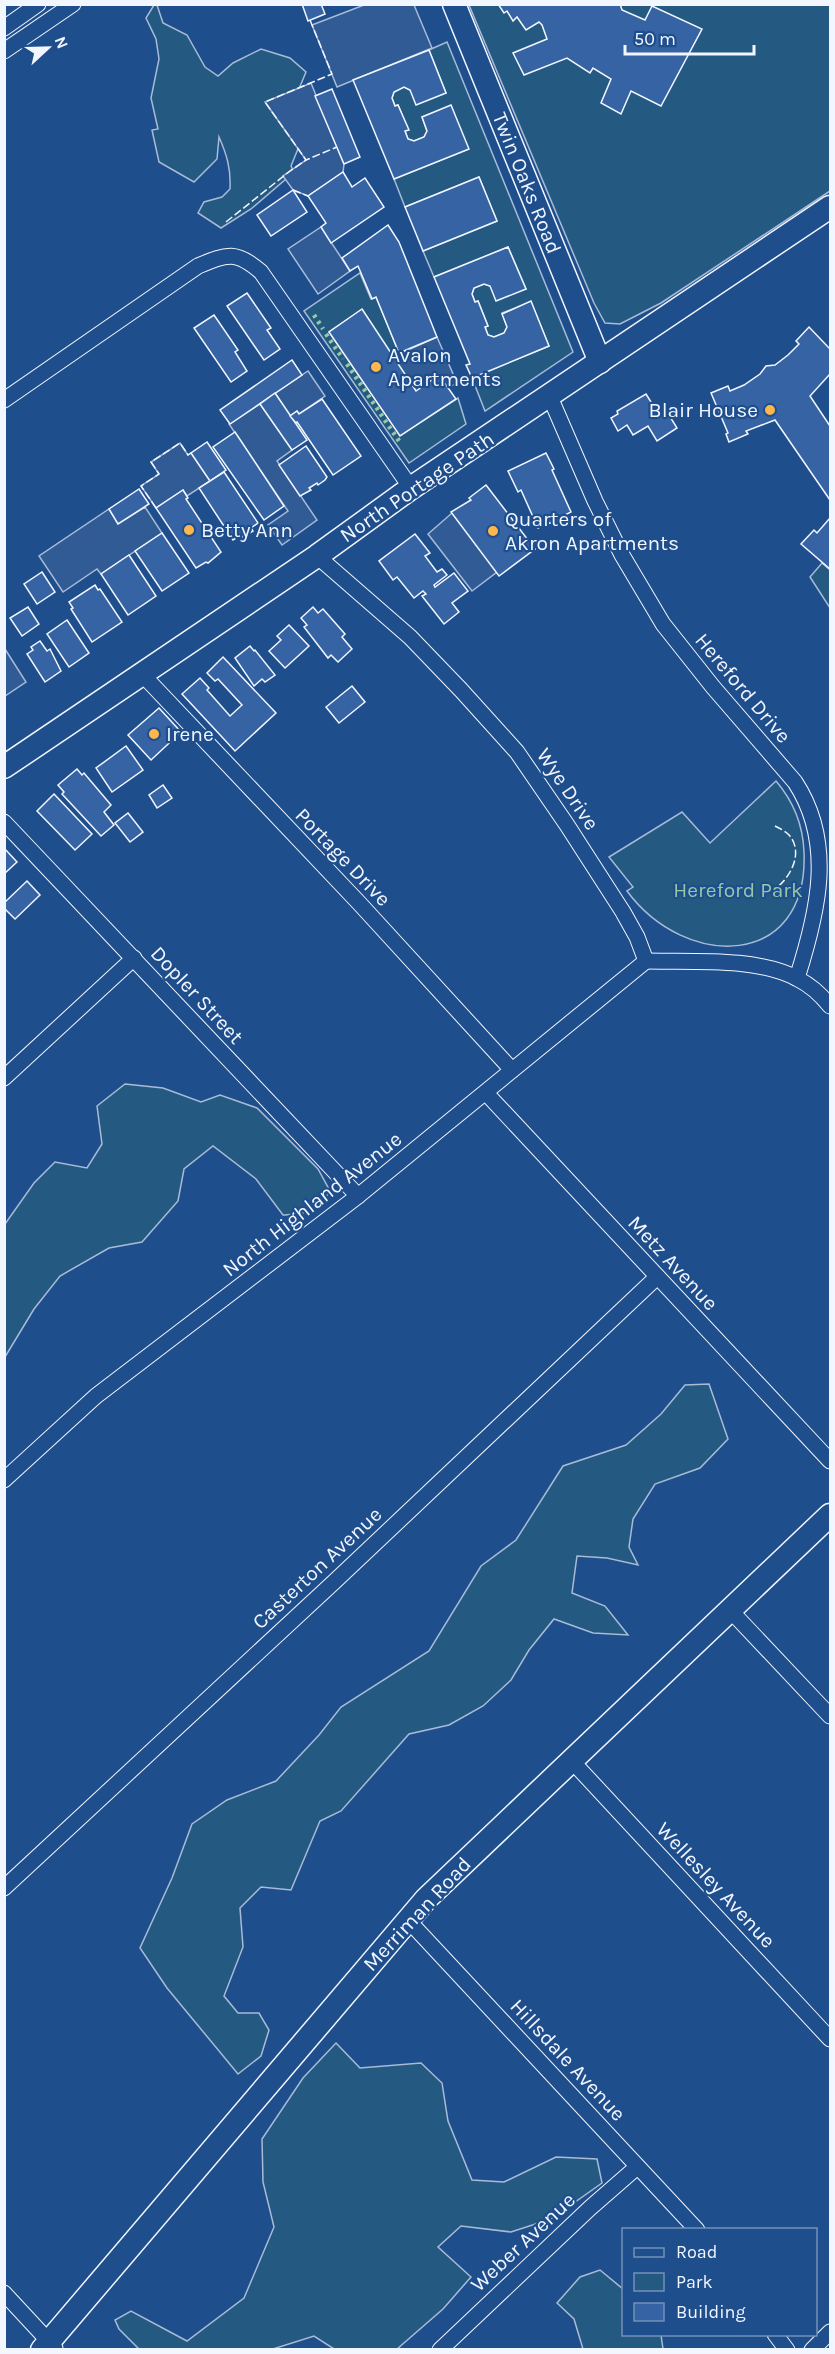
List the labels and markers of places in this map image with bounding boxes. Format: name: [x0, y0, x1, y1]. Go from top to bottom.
place label: Avalon Apartments: [388, 343, 501, 391]
marker: Avalon Apartments: [369, 360, 383, 374]
place label: Blair House: [649, 398, 758, 422]
marker: Blair House: [763, 403, 777, 417]
place label: Quarters of Akron Apartments: [505, 507, 679, 555]
place label: Betty Ann: [201, 518, 293, 542]
marker: Betty Ann: [182, 523, 196, 537]
marker: Quarters of Akron Apartments: [486, 524, 500, 538]
place label: Irene: [166, 722, 214, 746]
marker: Irene: [147, 727, 161, 741]

